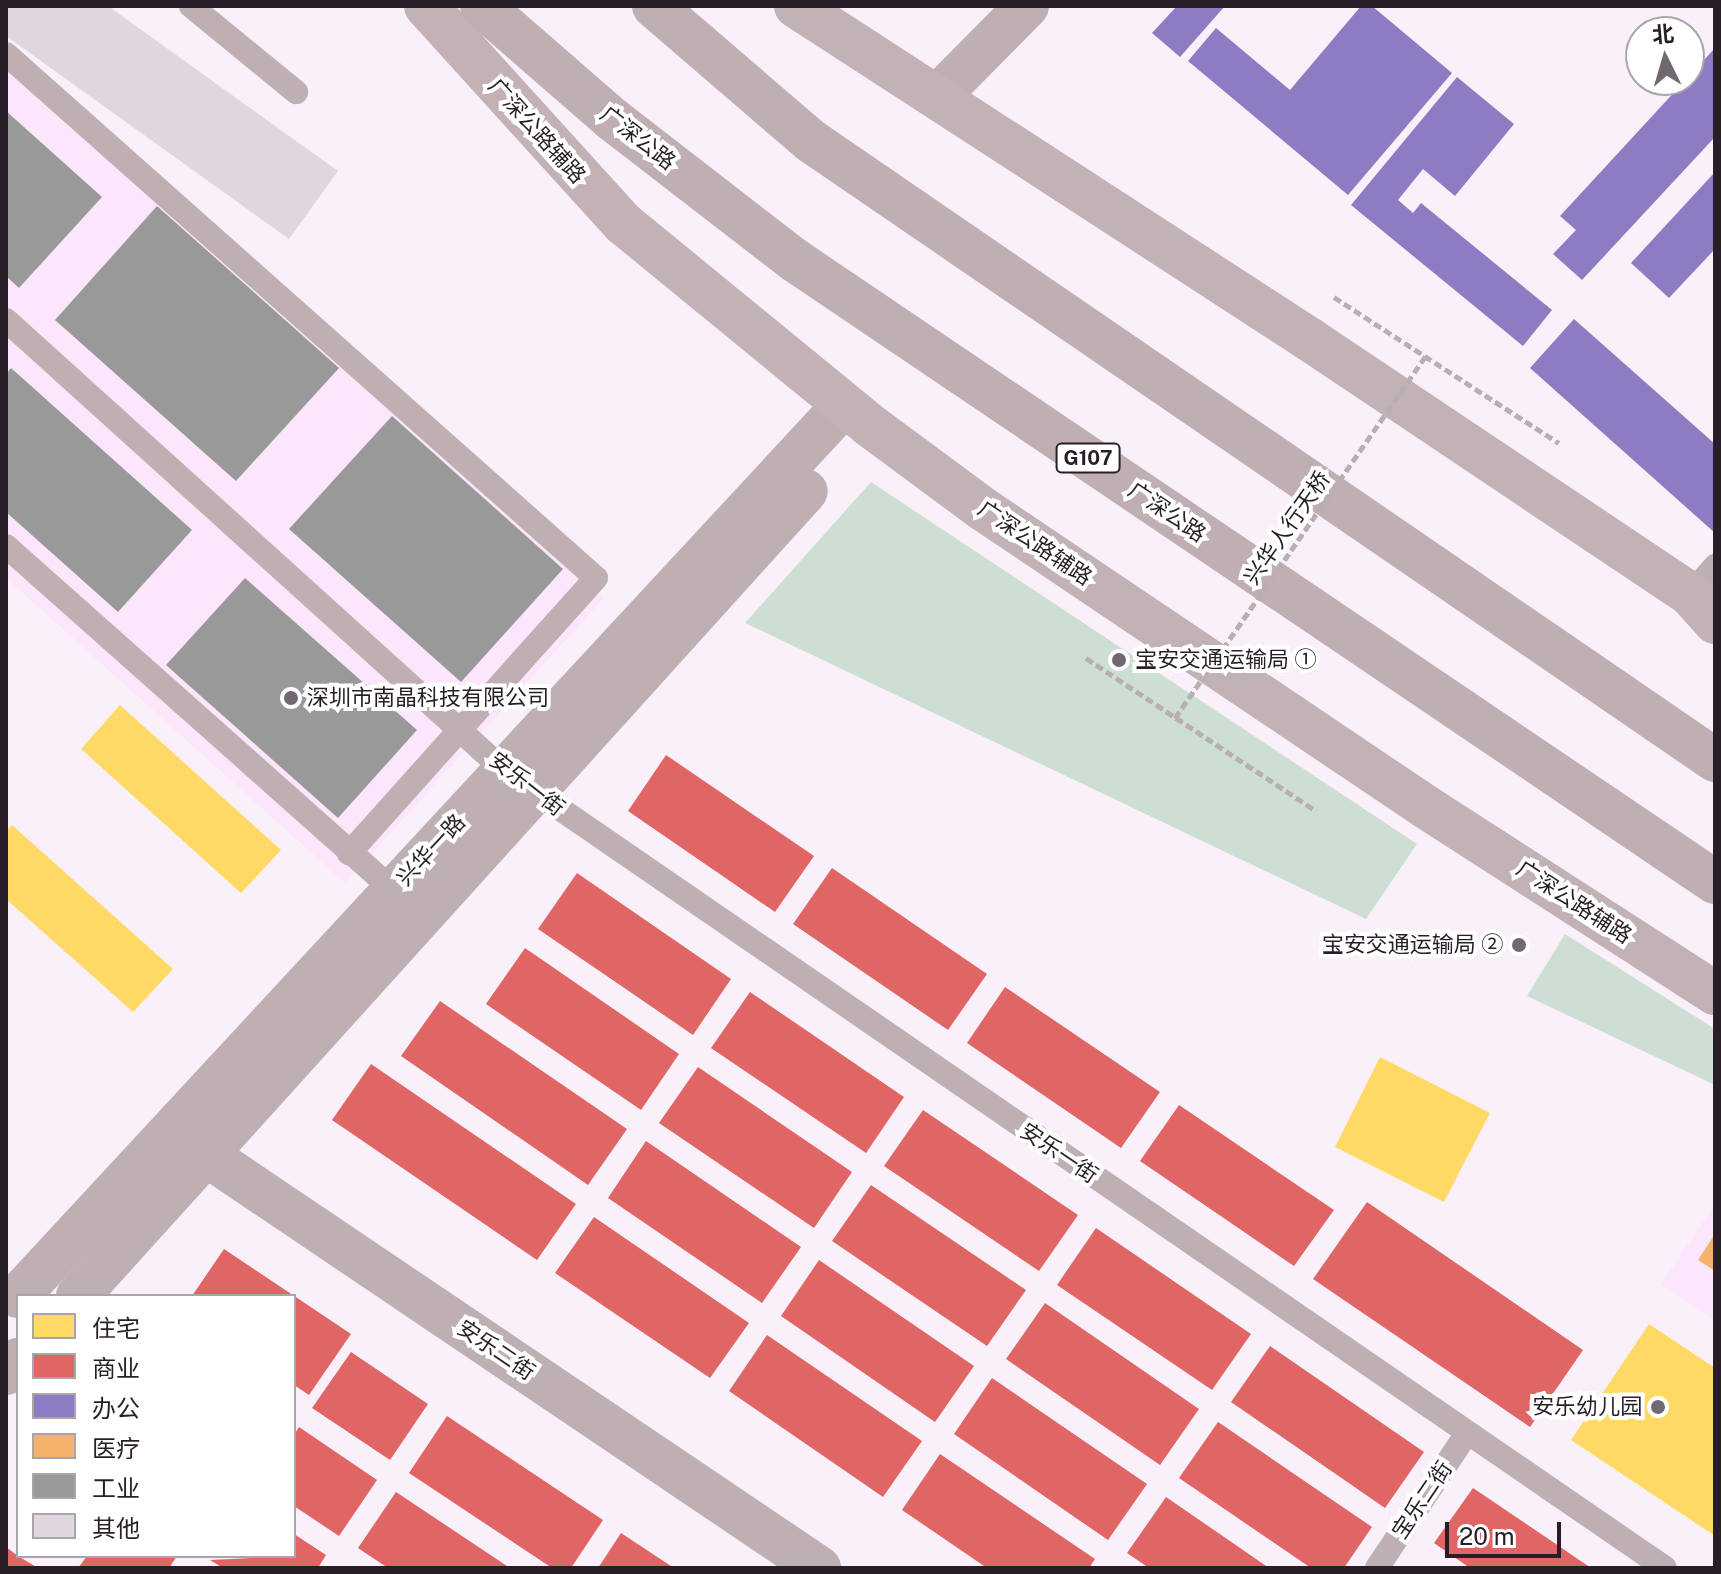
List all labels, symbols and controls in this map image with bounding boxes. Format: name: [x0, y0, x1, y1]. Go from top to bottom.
north arrow: [1625, 16, 1705, 96]
text: 北: [1651, 20, 1675, 48]
street label: 广深公路辅路: [483, 73, 591, 189]
street label: 广深公路: [595, 101, 681, 175]
road number: G107: [1054, 442, 1122, 474]
street label: 兴华人行天桥: [1238, 466, 1336, 590]
street label: 广深公路: [1123, 476, 1211, 548]
street label: 广深公路辅路: [973, 495, 1097, 591]
place label: 宝安交通运输局 ①: [1135, 647, 1316, 673]
marker: 宝安交通运输局 ①: [1110, 651, 1128, 669]
place label: 深圳市南晶科技有限公司: [307, 685, 549, 711]
marker: 深圳市南晶科技有限公司: [282, 689, 300, 707]
street label: 安乐一街: [484, 747, 570, 821]
street label: 兴华一路: [391, 809, 471, 891]
street label: 广深公路辅路: [1511, 855, 1637, 949]
place label: 宝安交通运输局 ②: [1322, 932, 1503, 958]
marker: 宝安交通运输局 ②: [1510, 936, 1528, 954]
street label: 安乐一街: [1015, 1117, 1103, 1189]
legend: [16, 1294, 296, 1558]
text: 住宅: [92, 1314, 140, 1342]
street label: 安乐二街: [452, 1314, 540, 1386]
text: 商业: [92, 1354, 140, 1382]
text: 办公: [92, 1394, 140, 1422]
place label: 安乐幼儿园: [1532, 1394, 1642, 1420]
marker: 安乐幼儿园: [1649, 1398, 1667, 1416]
text: 医疗: [92, 1434, 140, 1462]
street label: 宝乐二街: [1386, 1456, 1458, 1544]
text: 工业: [92, 1474, 140, 1502]
scale bar: [1449, 1506, 1565, 1556]
text: 其他: [92, 1514, 140, 1542]
text: 20 m: [1459, 1522, 1515, 1550]

